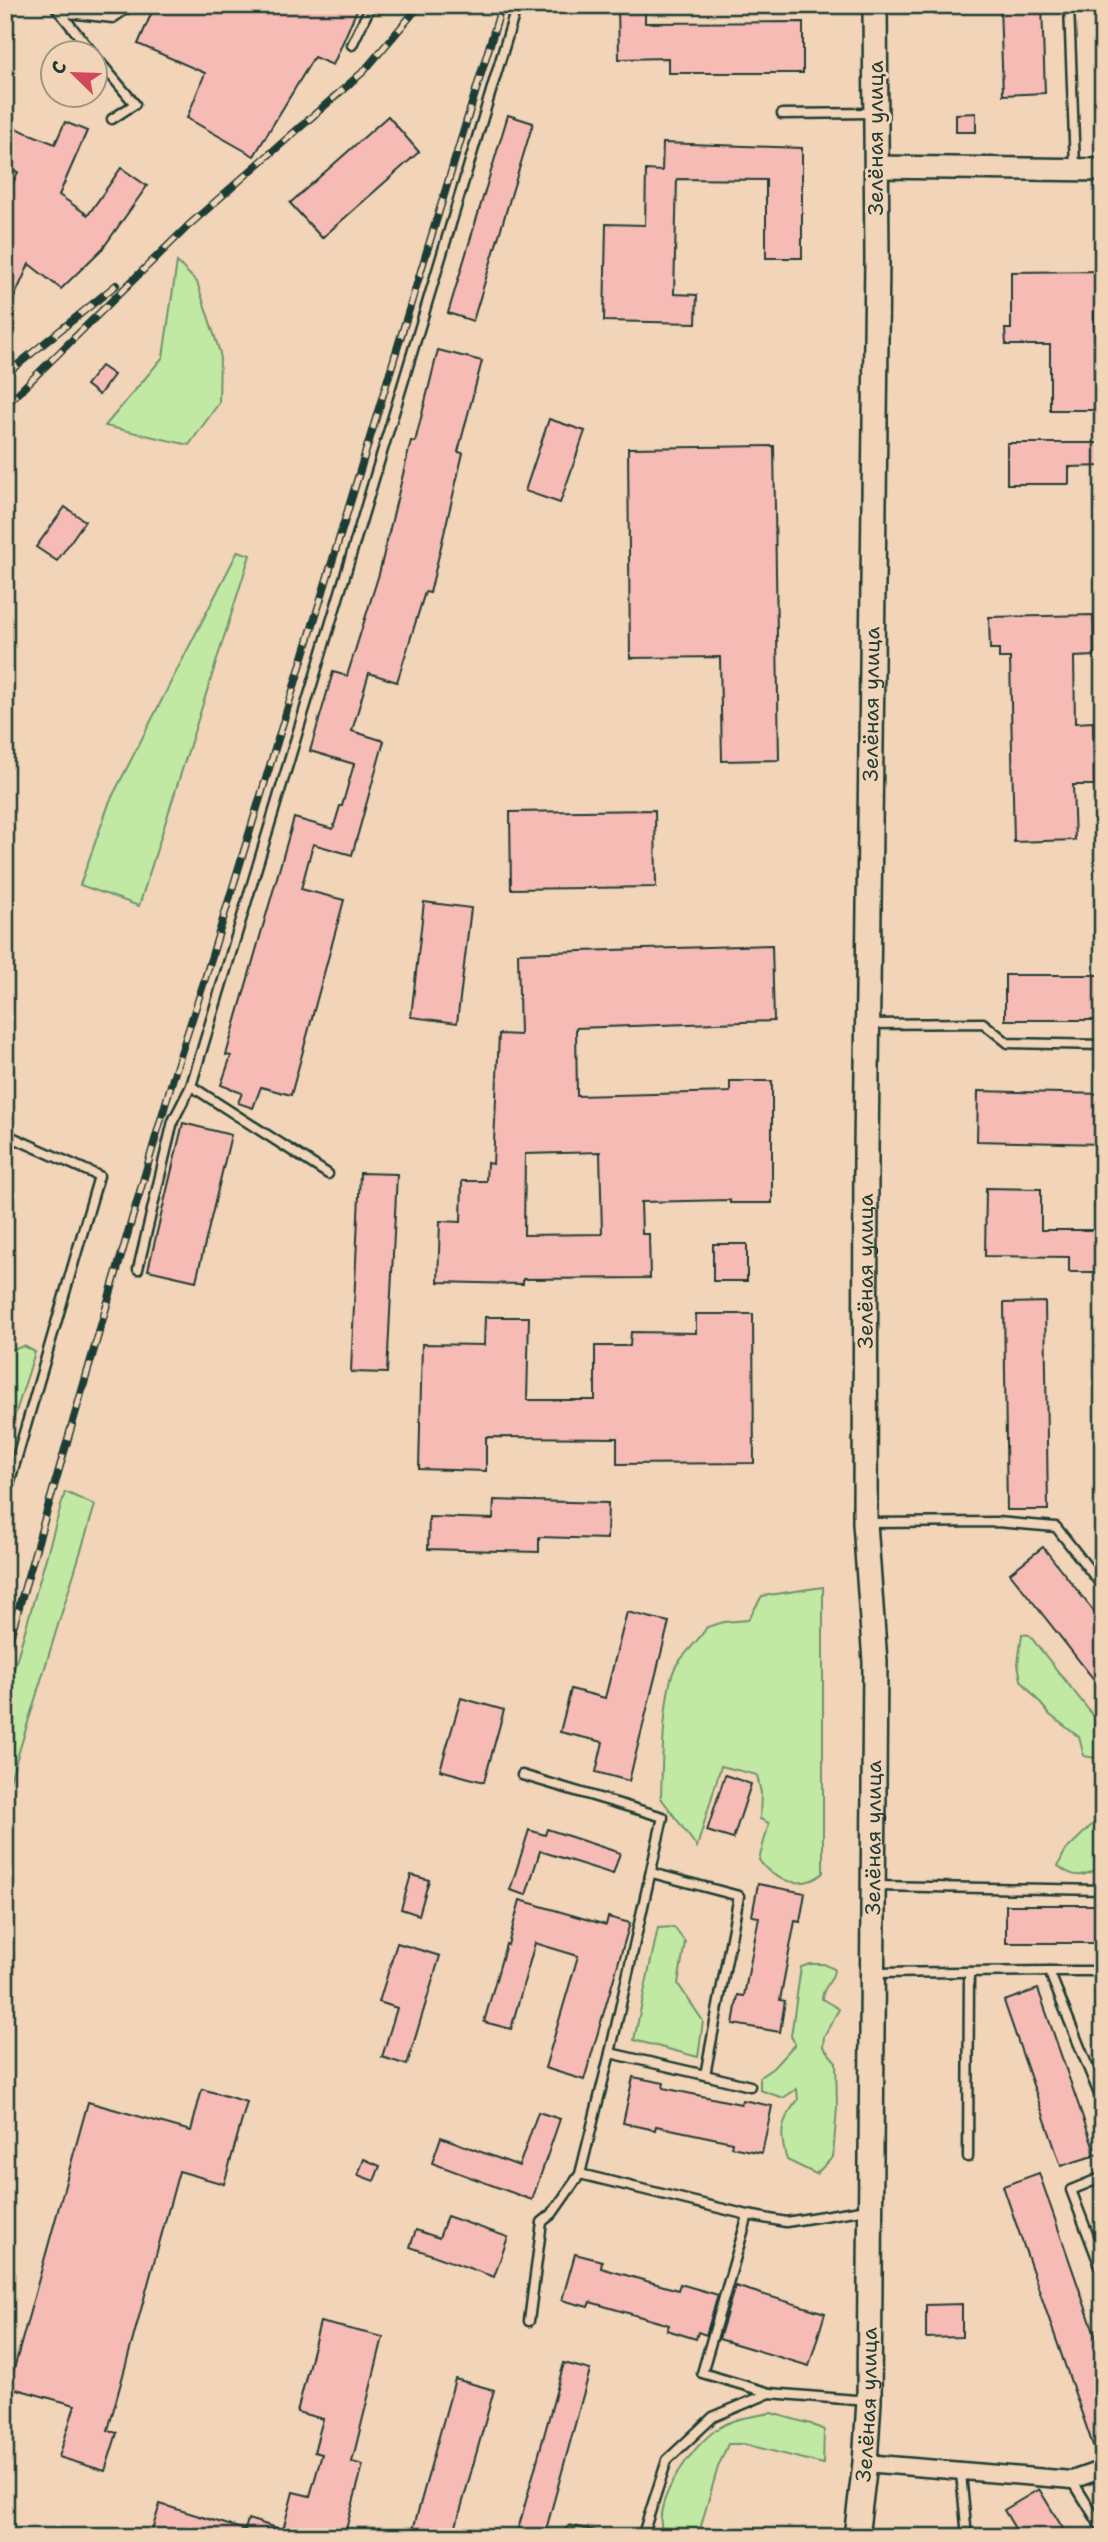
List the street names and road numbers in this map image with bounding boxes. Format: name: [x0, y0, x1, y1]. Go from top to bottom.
street label: Зелёная улица: [862, 60, 890, 216]
street label: Зелёная улица: [857, 626, 886, 782]
street label: Зелёная улица: [851, 1193, 880, 1349]
street label: Зелёная улица: [859, 1760, 888, 1915]
street label: Зелёная улица: [849, 2327, 884, 2484]

